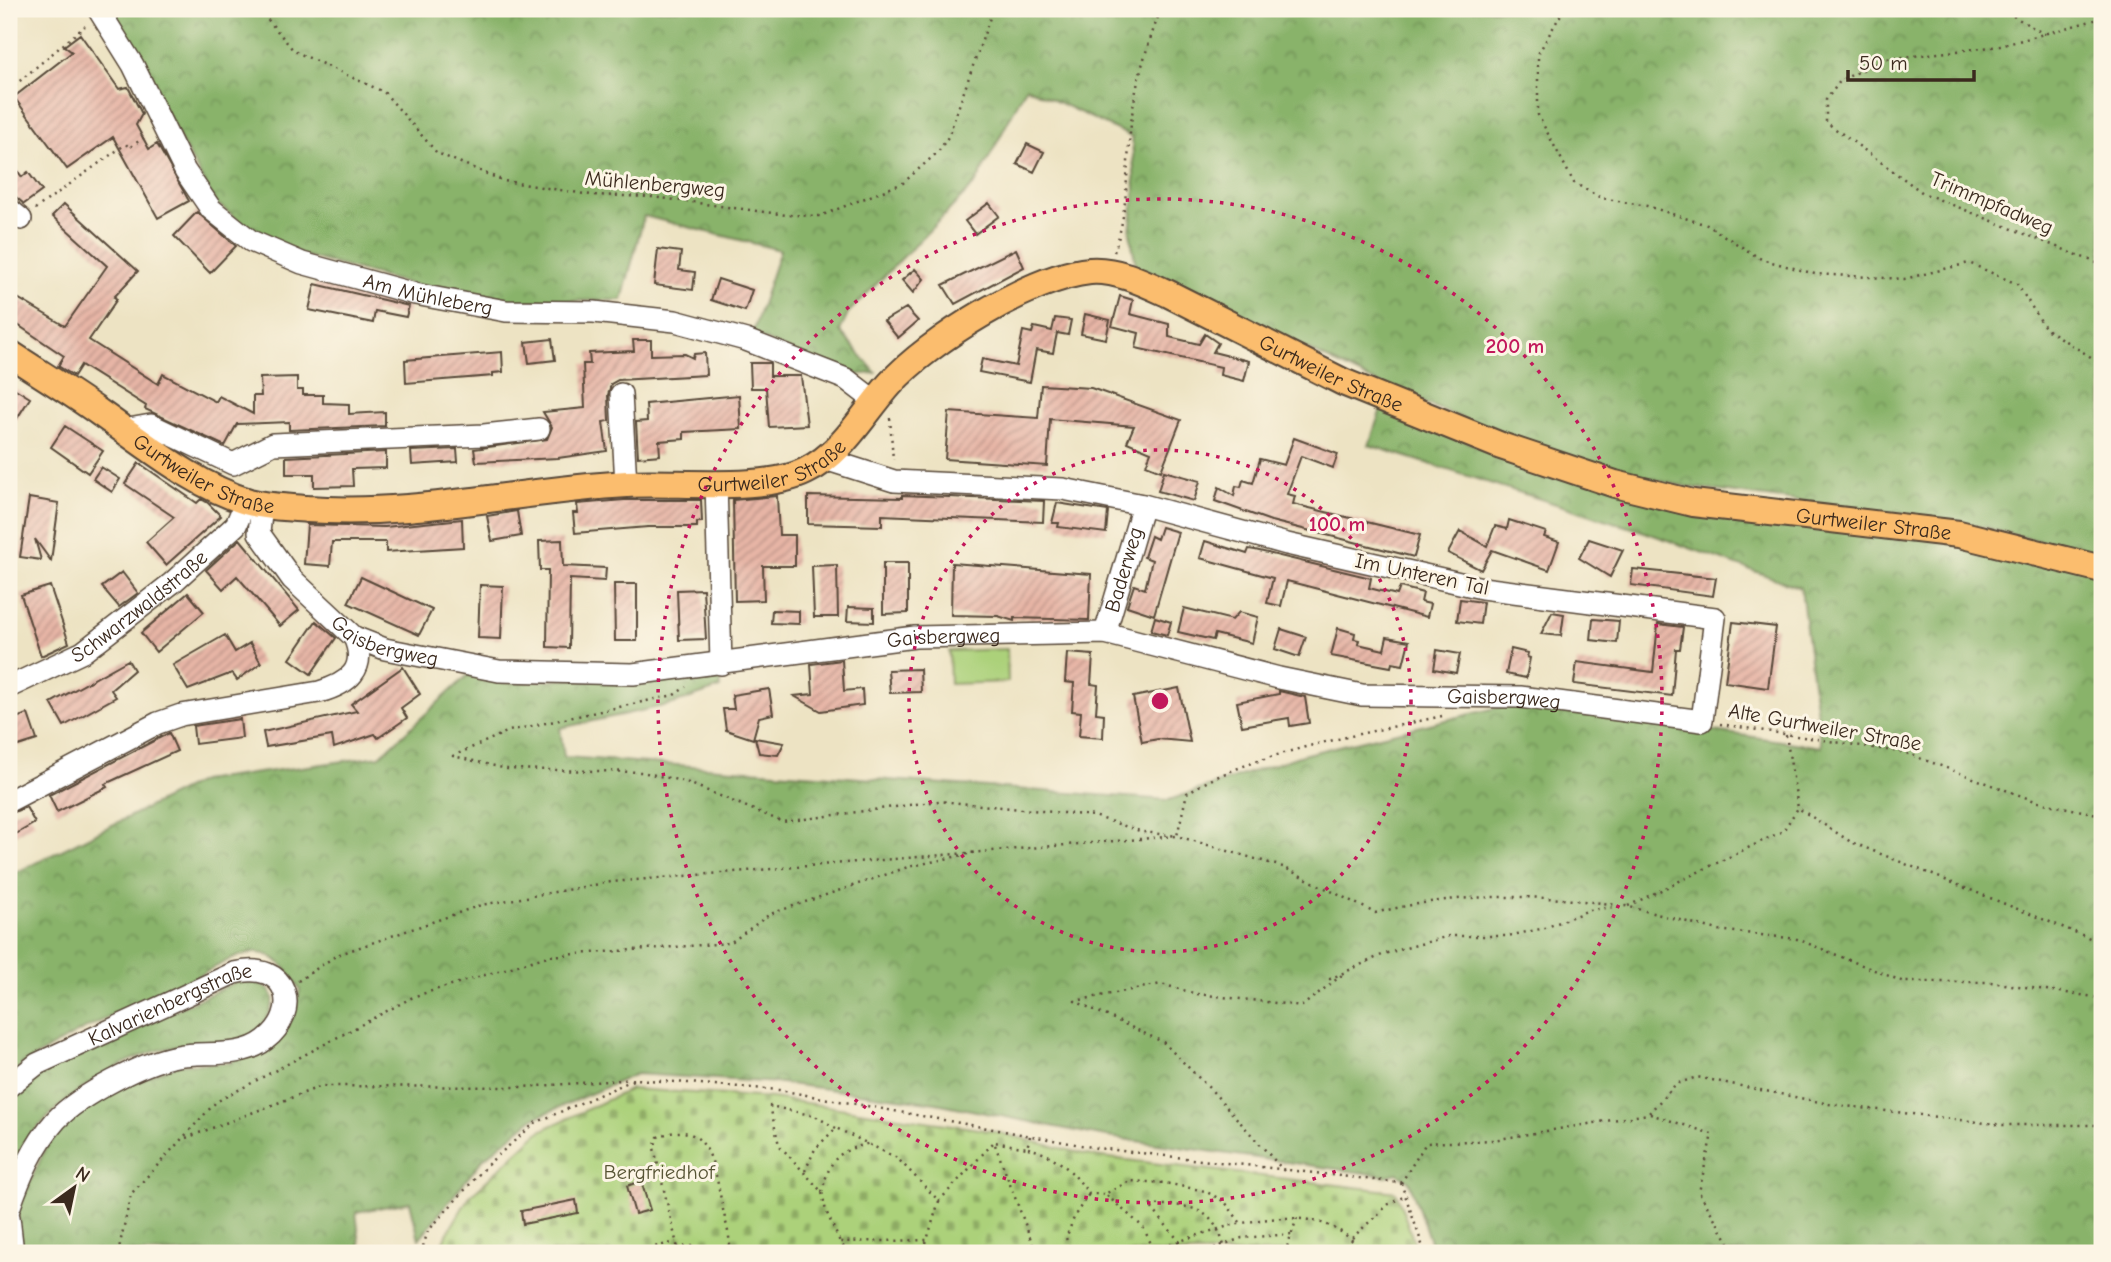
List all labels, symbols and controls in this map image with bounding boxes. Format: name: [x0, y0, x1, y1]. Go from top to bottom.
scale bar: [1848, 38, 1974, 82]
text: 50 m: [1859, 51, 1908, 75]
street label: Mühlenbergweg: [584, 166, 726, 202]
street label: Trimmpfadweg: [1927, 166, 2057, 240]
street label: Am Mühleberg: [361, 268, 495, 320]
street label: Gurtweiler Straße: [1255, 330, 1407, 417]
text: 200 m: [1486, 334, 1544, 358]
street label: Gurtweiler Straße: [129, 429, 276, 518]
street label: Gurtweiler Straße: [698, 435, 851, 496]
street label: Gurtweiler Straße: [1795, 503, 1953, 545]
text: 100 m: [1309, 512, 1365, 536]
street label: Baderweg: [1100, 524, 1148, 615]
street label: Schwarzwaldstraße: [67, 545, 212, 668]
street label: Im Unteren Tal: [1353, 548, 1491, 600]
street label: Gaisbergweg: [326, 610, 440, 671]
street label: Gaisbergweg: [885, 623, 1001, 653]
street label: Gaisbergweg: [1447, 684, 1562, 714]
centre of rings: [1148, 689, 1172, 713]
street label: Alte Gurtweiler Straße: [1727, 698, 1923, 756]
street label: Kalvarienbergstraße: [84, 958, 253, 1051]
north arrow: [38, 1154, 108, 1224]
park label: Bergfriedhof: [603, 1160, 716, 1184]
text: N: [72, 1162, 94, 1187]

